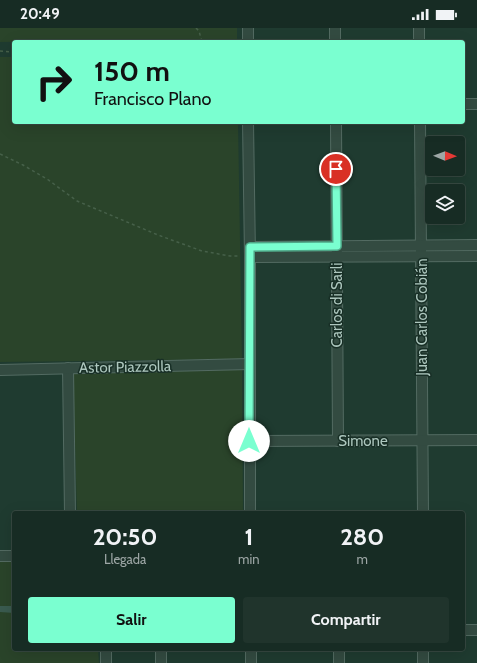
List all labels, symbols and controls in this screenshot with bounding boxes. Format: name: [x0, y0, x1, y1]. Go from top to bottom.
text: 20:49: [20, 5, 60, 23]
text: 150 m: [94, 54, 170, 88]
icon: right: [28, 56, 80, 108]
text: Francisco Plano: [94, 88, 211, 110]
north arrow: [425, 136, 465, 176]
map controls: [425, 136, 465, 224]
pin: [319, 152, 353, 186]
icon: arrive: [325, 158, 347, 180]
button: layers: [425, 184, 465, 224]
street label: Juan Carlos Cobián: [413, 258, 431, 377]
street label: Carlos di Sarli: [328, 263, 346, 347]
street label: Astor Piazzolla: [79, 357, 172, 377]
position arrow: [228, 420, 270, 462]
street label: Simone: [338, 432, 388, 450]
text: 20:50: [93, 522, 157, 551]
text: 1: [244, 522, 253, 551]
text: 280: [340, 522, 384, 551]
text: Llegada: [104, 551, 146, 567]
text: min: [238, 551, 260, 567]
text: m: [357, 551, 368, 567]
button: Salir: [28, 597, 235, 643]
button: Compartir: [243, 597, 449, 643]

